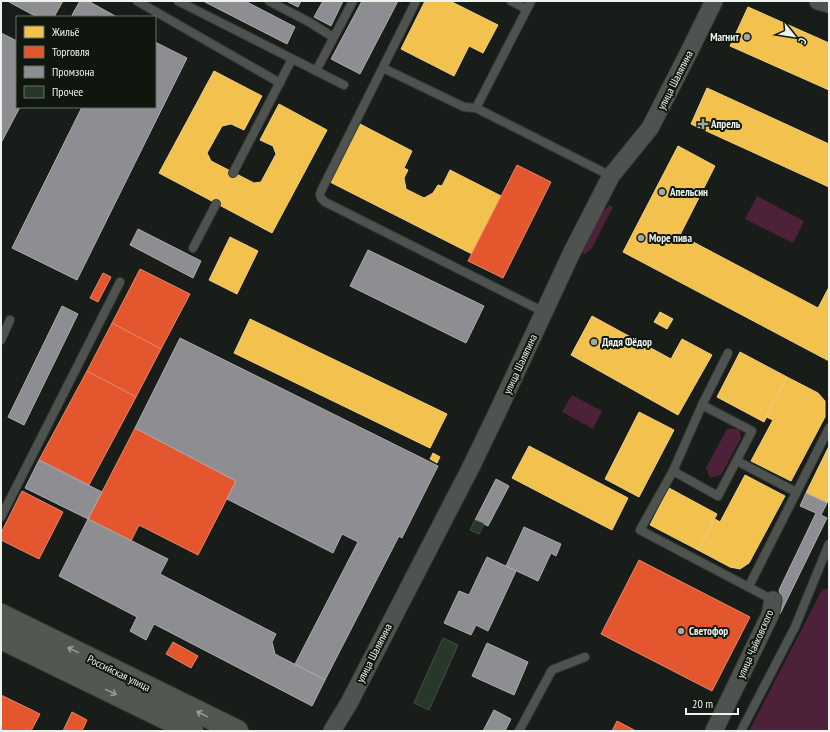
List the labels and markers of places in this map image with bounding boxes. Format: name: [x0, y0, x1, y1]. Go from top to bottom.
place label: Магнит: [710, 30, 739, 44]
marker: Магнит: [742, 32, 752, 42]
place label: Апрель: [710, 117, 741, 131]
marker: Апрель: [698, 119, 708, 129]
place label: Апельсин: [669, 185, 708, 199]
marker: Апельсин: [657, 187, 667, 197]
place label: Море пива: [649, 231, 692, 245]
marker: Море пива: [636, 233, 646, 243]
place label: Дядя Фёдор: [602, 335, 652, 349]
marker: Дядя Фёдор: [589, 337, 599, 347]
place label: Светофор: [689, 624, 728, 638]
marker: Светофор: [676, 626, 686, 636]

